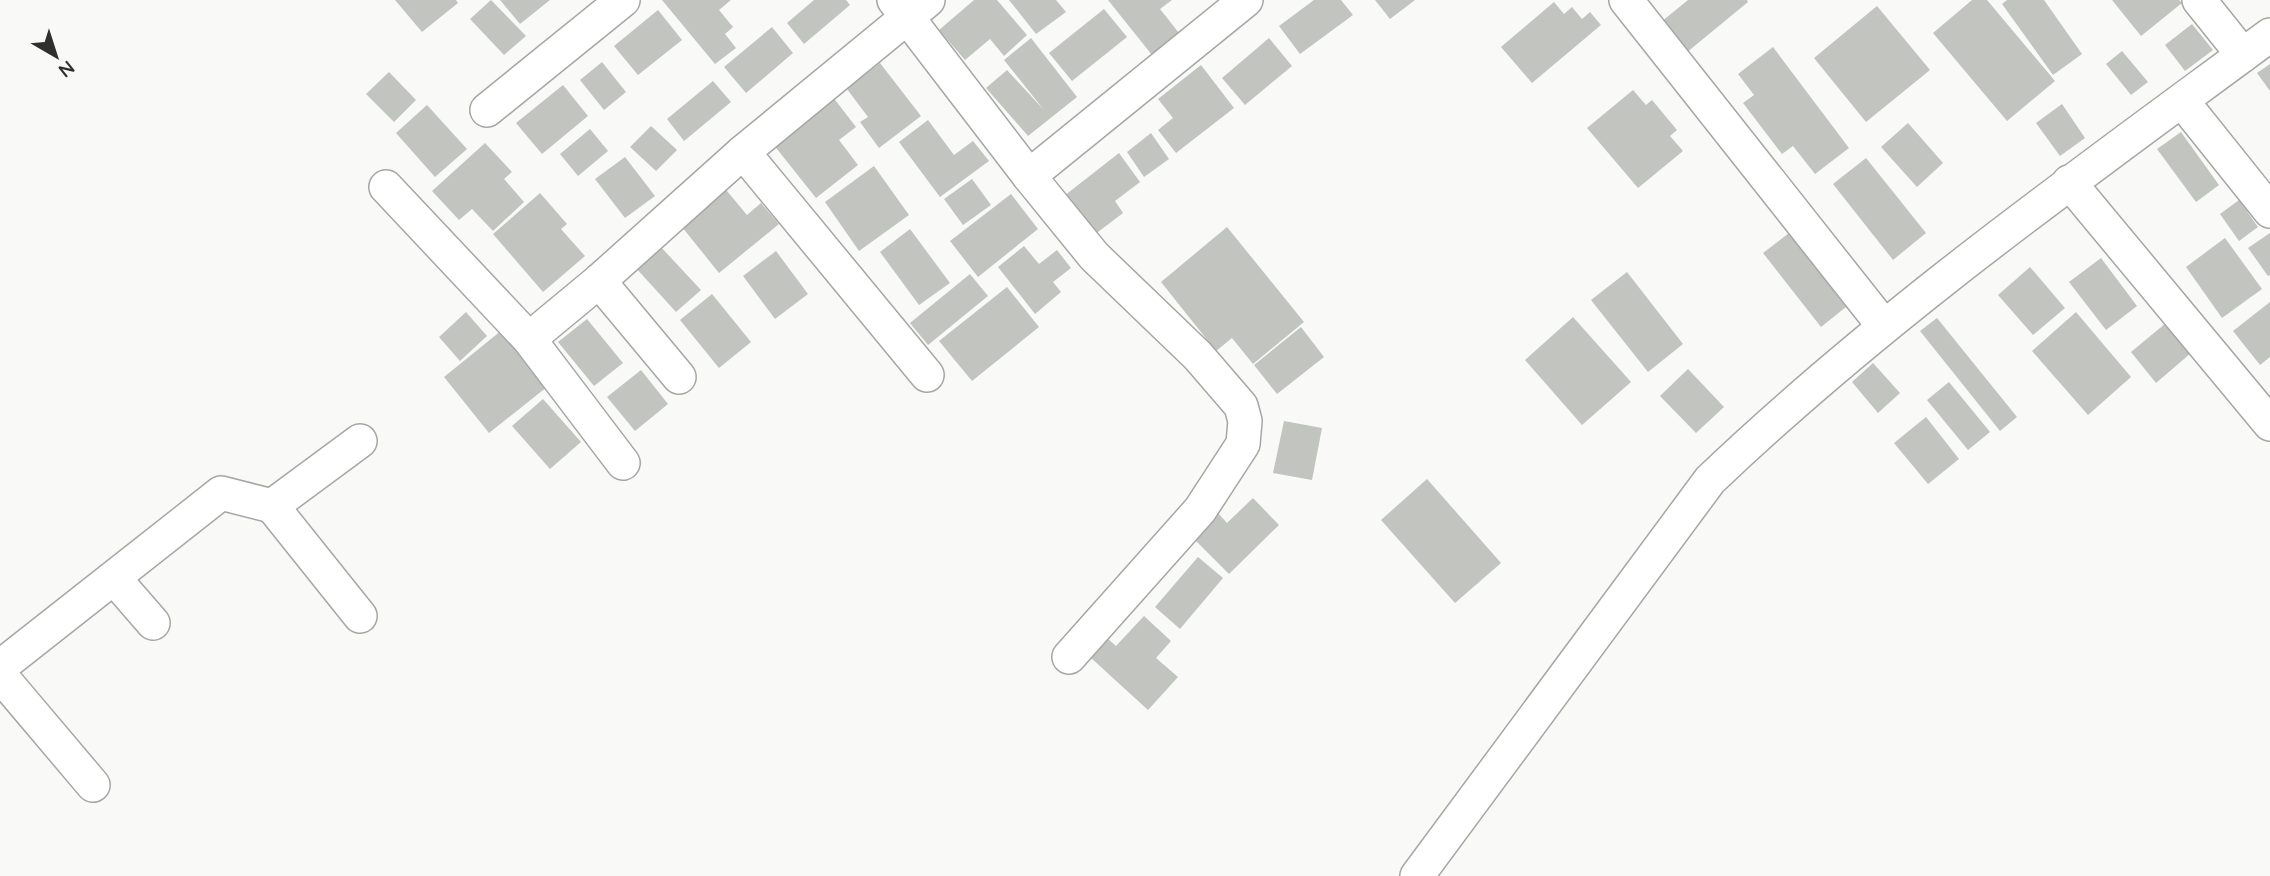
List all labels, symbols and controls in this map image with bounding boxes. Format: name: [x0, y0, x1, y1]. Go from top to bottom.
north arrow: [21, 21, 91, 91]
text: N: [54, 55, 80, 83]

